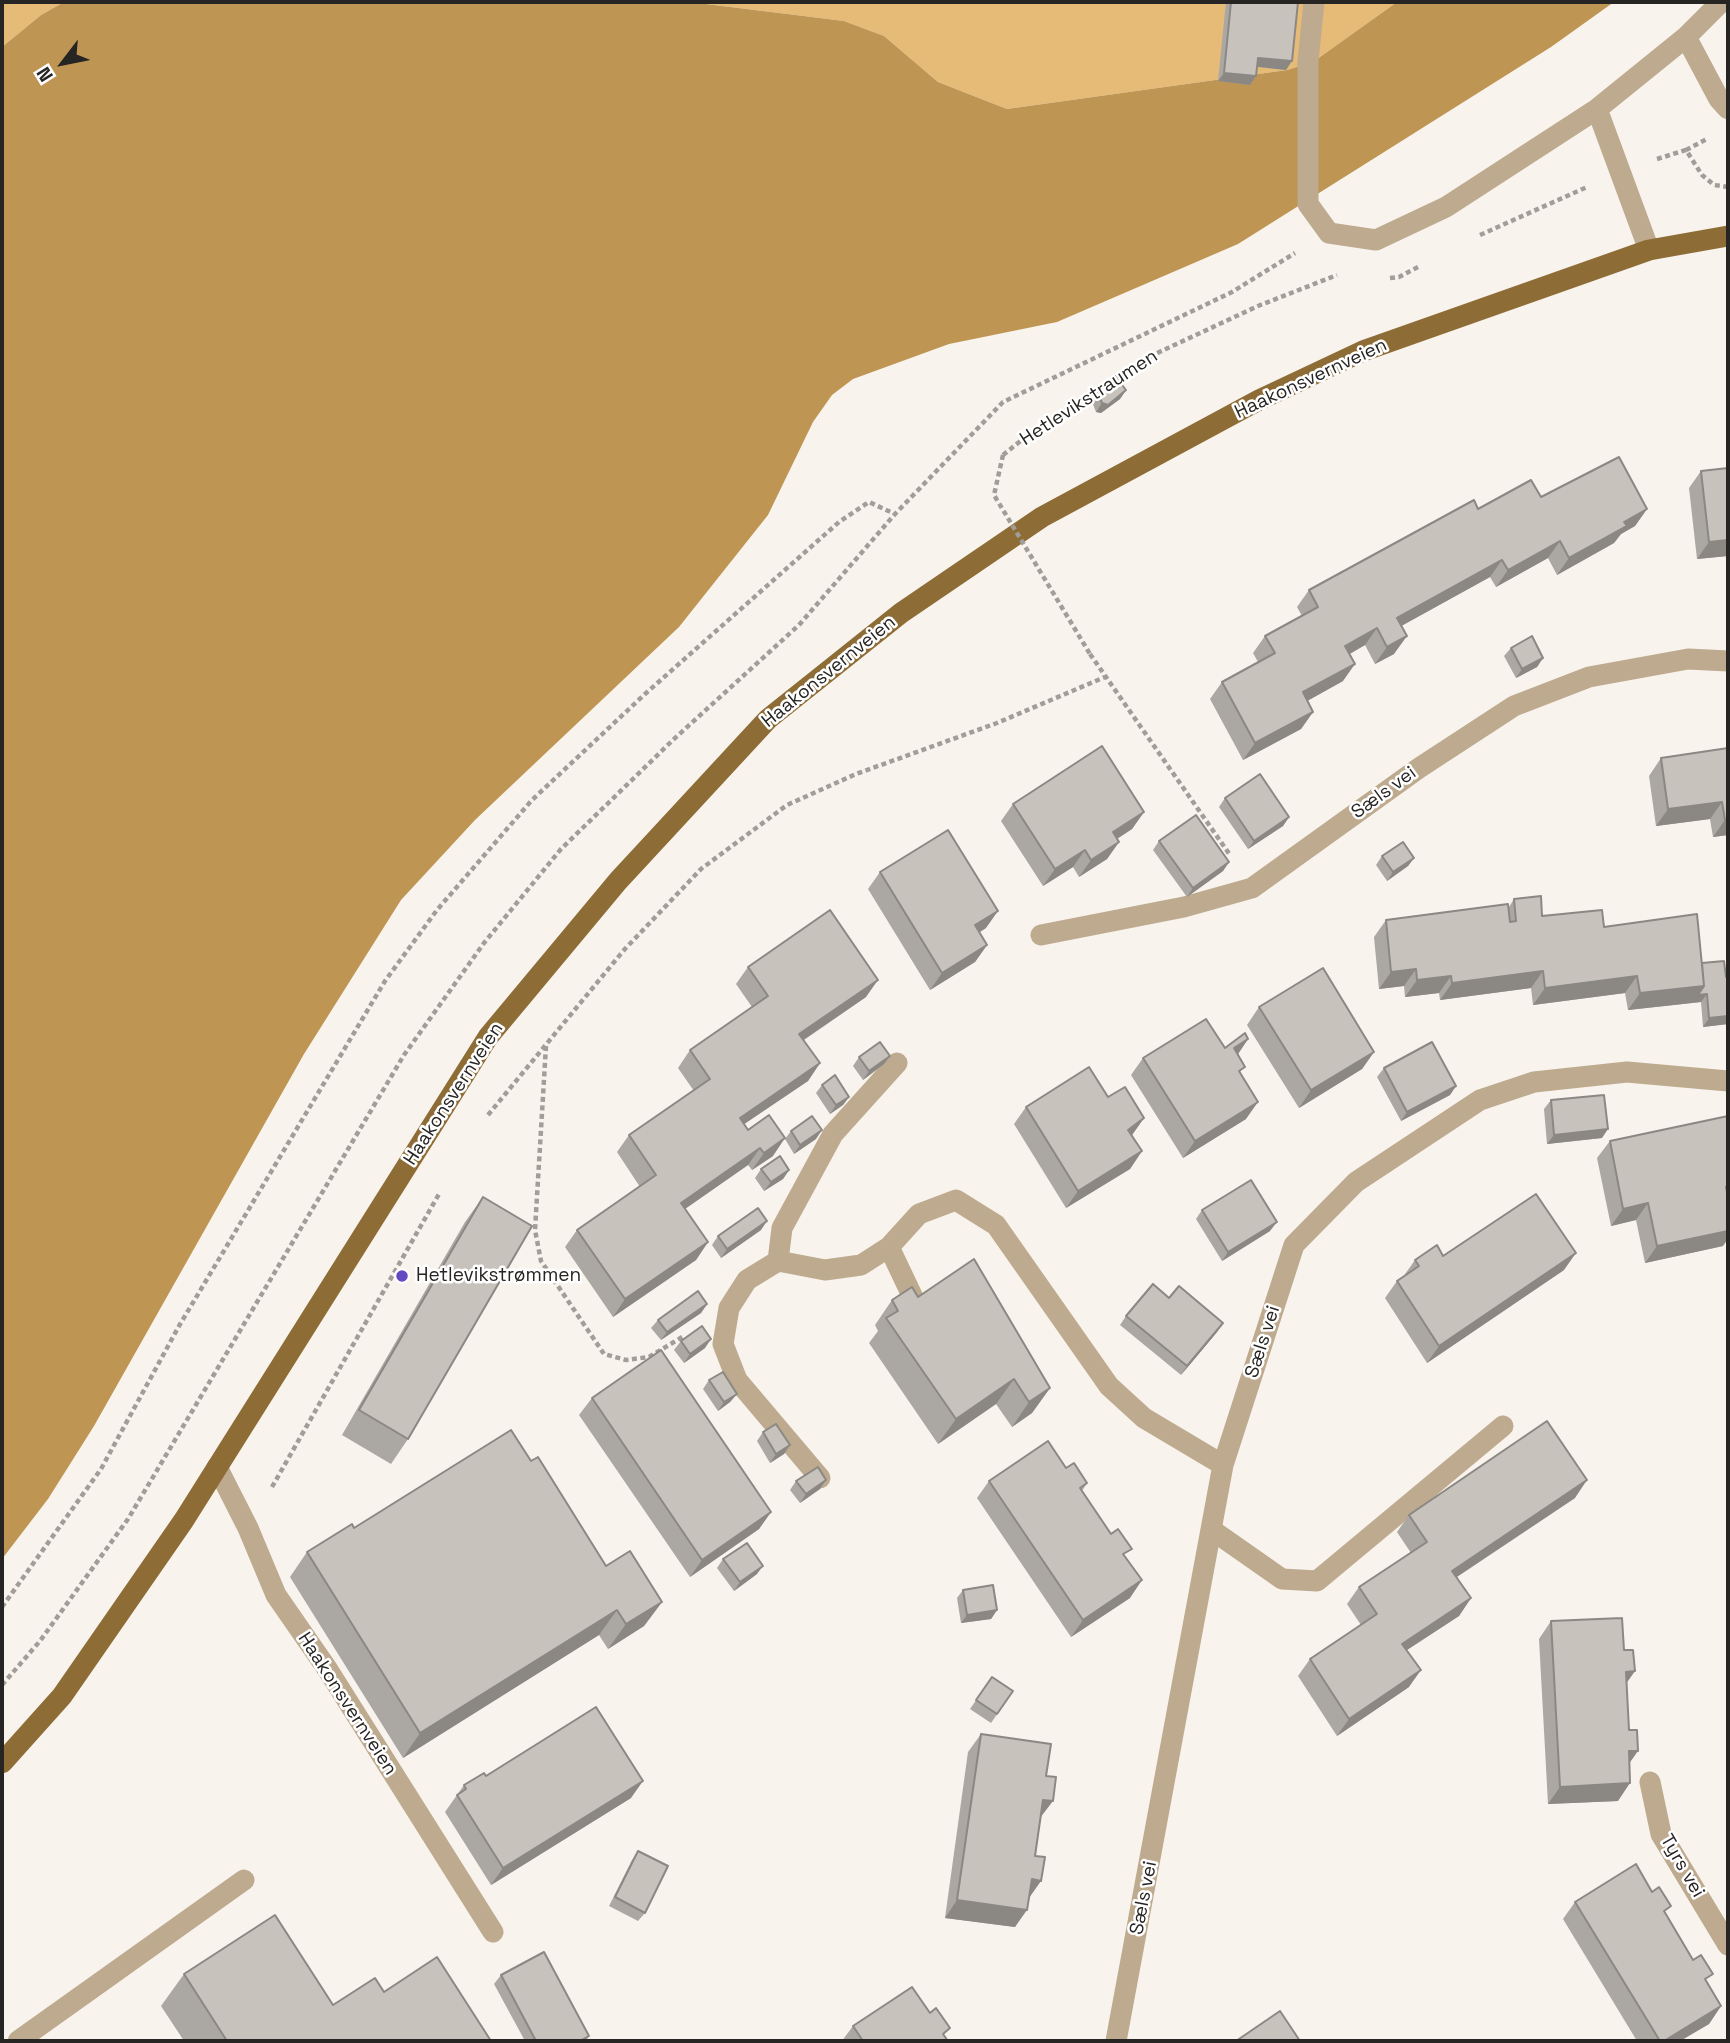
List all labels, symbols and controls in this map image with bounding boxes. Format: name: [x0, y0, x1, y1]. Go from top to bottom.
north arrow: [28, 28, 98, 98]
text: N: [31, 62, 59, 86]
street label: Haakonsvernveien: [1231, 334, 1391, 424]
street label: Hetlevikstraumen: [1016, 345, 1162, 451]
street label: Haakonsvernveien: [758, 611, 900, 733]
street label: Sæls vei: [1347, 762, 1421, 824]
street label: Haakonsvernveien: [399, 1018, 509, 1170]
place label: Hetlevikstrømmen: [416, 1265, 581, 1287]
marker: Hetlevikstrømmen: [394, 1268, 410, 1284]
street label: Sæls vei: [1241, 1303, 1285, 1381]
street label: Haakonsvernveien: [292, 1628, 402, 1780]
street label: Tyrs vei: [1655, 1830, 1709, 1902]
street label: Sæls vei: [1126, 1859, 1162, 1937]

